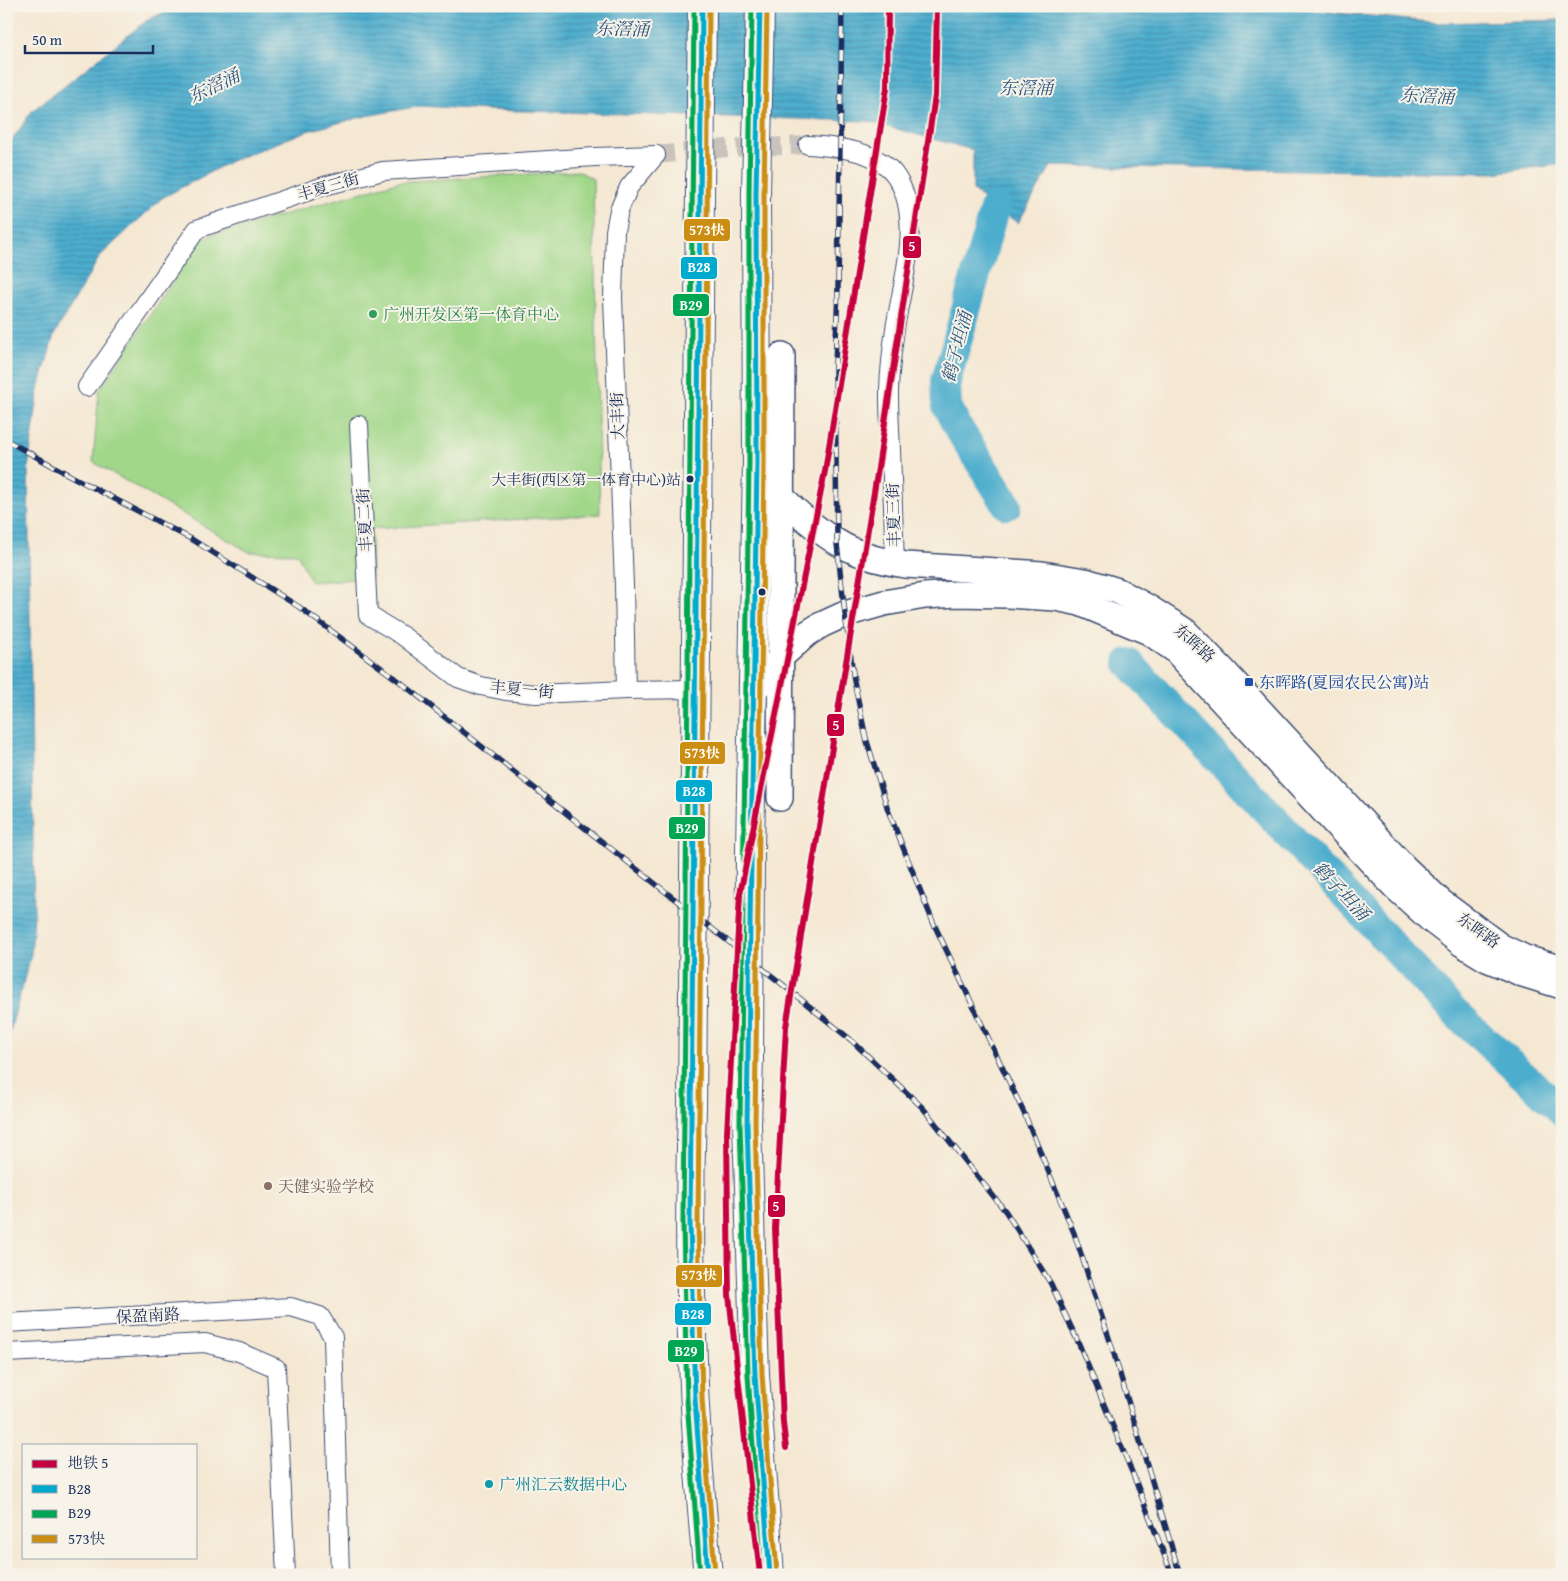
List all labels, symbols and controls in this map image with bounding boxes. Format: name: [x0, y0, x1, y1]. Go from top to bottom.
water label: 东滘涌: [595, 15, 651, 43]
scale bar: [25, 22, 152, 54]
text: 50 m: [32, 29, 63, 50]
water label: 东滘涌: [184, 61, 246, 110]
water label: 东滘涌: [999, 74, 1055, 101]
water label: 东滘涌: [1399, 81, 1457, 110]
street label: 丰夏三街: [294, 166, 362, 206]
line badge: 573快: [683, 218, 731, 242]
text: 573快: [689, 220, 725, 240]
line badge: 5: [902, 235, 922, 259]
text: 5: [908, 236, 916, 256]
line badge: B28: [680, 256, 718, 280]
text: B28: [687, 257, 711, 277]
line badge: B29: [672, 293, 710, 317]
text: B29: [679, 295, 703, 315]
place label: 广州开发区第一体育中心: [383, 302, 559, 326]
water label: 鹤子坦涌: [935, 307, 979, 385]
marker: 广州开发区第一体育中心: [367, 308, 379, 320]
street label: 大丰街: [604, 392, 630, 440]
place label: 大丰街(西区第一体育中心)站: [491, 469, 681, 490]
marker: 大丰街(西区第一体育中心)站: [685, 474, 695, 484]
street label: 丰夏三街: [880, 483, 906, 547]
street label: 丰夏二街: [350, 487, 378, 553]
unlabelled marker: [757, 587, 767, 597]
street label: 东晖路: [1169, 618, 1221, 668]
place label: 东晖路(夏园农民公寓)站: [1259, 670, 1429, 694]
street label: 丰夏一街: [489, 674, 555, 704]
marker: 东晖路(夏园农民公寓)站: [1243, 676, 1255, 688]
line badge: 5: [826, 713, 845, 737]
text: 5: [832, 715, 840, 735]
line badge: 573快: [679, 741, 726, 765]
text: 573快: [684, 743, 720, 763]
line badge: B28: [675, 779, 713, 803]
text: B28: [682, 781, 706, 801]
line badge: B29: [668, 816, 706, 840]
text: B29: [675, 818, 699, 838]
water label: 鹤子坦涌: [1307, 855, 1377, 928]
street label: 东晖路: [1453, 906, 1505, 954]
place label: 天健实验学校: [278, 1174, 374, 1198]
marker: 天健实验学校: [262, 1180, 274, 1192]
line badge: 5: [767, 1194, 786, 1218]
text: 5: [772, 1196, 780, 1216]
line badge: 573快: [675, 1264, 723, 1288]
text: 573快: [681, 1265, 717, 1285]
street label: 保盈南路: [115, 1301, 181, 1329]
line badge: B28: [674, 1302, 712, 1326]
text: B28: [681, 1304, 705, 1324]
line badge: B29: [667, 1339, 705, 1363]
text: B29: [674, 1341, 698, 1361]
legend: [22, 1444, 198, 1558]
text: 地铁 5: [68, 1452, 109, 1473]
place label: 广州汇云数据中心: [499, 1472, 627, 1496]
text: B28: [68, 1478, 91, 1499]
marker: 广州汇云数据中心: [483, 1478, 495, 1490]
text: B29: [68, 1502, 91, 1523]
text: 573快: [68, 1528, 105, 1549]

